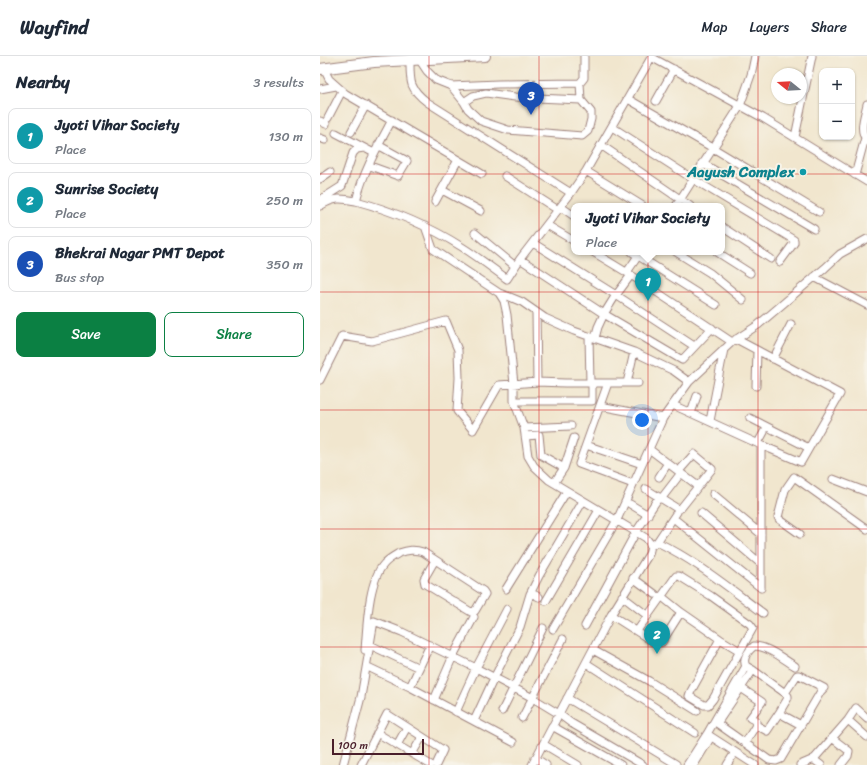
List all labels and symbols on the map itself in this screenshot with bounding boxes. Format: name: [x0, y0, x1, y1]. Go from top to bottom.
north arrow: [771, 68, 807, 104]
pin: 3: [518, 82, 544, 115]
place label: Aayush Complex: [686, 159, 795, 185]
marker: Aayush Complex: [798, 167, 808, 177]
pin: 1: [635, 268, 661, 301]
your location: [632, 410, 652, 430]
pin: 2: [644, 621, 670, 654]
scale bar: [332, 737, 424, 756]

